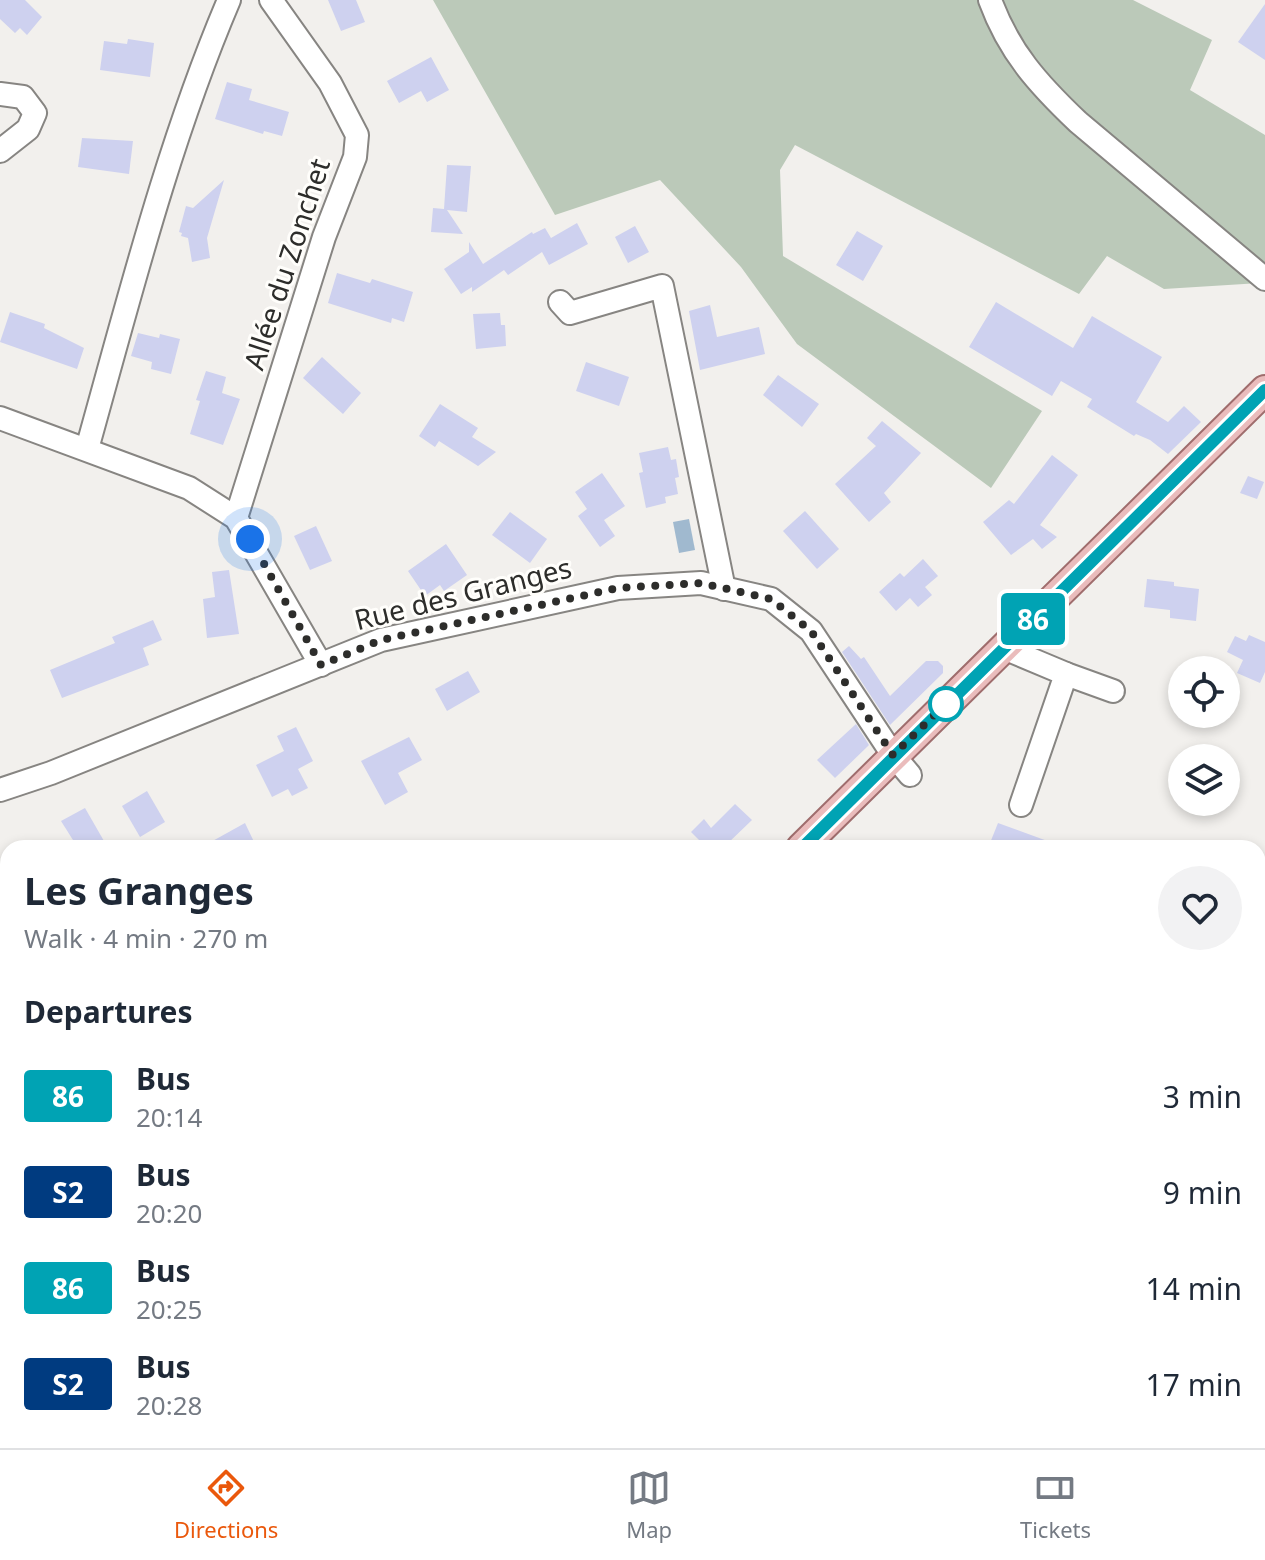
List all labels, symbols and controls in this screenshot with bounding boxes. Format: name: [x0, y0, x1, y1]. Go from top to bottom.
street label: Allée du Zonchet: [234, 153, 338, 374]
your location: [230, 519, 270, 559]
street label: Rue des Granges: [350, 548, 575, 638]
line badge: 86: [997, 593, 1069, 645]
text: 86: [1017, 600, 1049, 638]
map controls: [1168, 656, 1240, 816]
button: locate: [1168, 656, 1240, 728]
unlabelled marker: [929, 687, 963, 721]
button: layers: [1168, 744, 1240, 816]
text: Les Granges: [24, 864, 254, 916]
button: heart: [1158, 866, 1242, 950]
text: Walk · 4 min · 270 m: [24, 920, 268, 956]
text: Departures: [24, 991, 193, 1032]
text: Bus: [136, 1058, 191, 1099]
text: 3 min: [1163, 1076, 1242, 1117]
text: 86: [52, 1077, 84, 1115]
text: 20:14: [136, 1099, 202, 1135]
text: Bus: [136, 1154, 191, 1195]
text: 9 min: [1163, 1172, 1242, 1213]
text: S2: [52, 1173, 84, 1211]
text: 20:20: [136, 1195, 202, 1231]
text: Bus: [136, 1250, 191, 1291]
text: 14 min: [1146, 1268, 1242, 1309]
text: 86: [52, 1269, 84, 1307]
text: 20:25: [136, 1291, 202, 1327]
text: Bus: [136, 1346, 191, 1387]
text: 17 min: [1146, 1364, 1242, 1405]
text: S2: [52, 1365, 84, 1403]
text: 20:28: [136, 1387, 202, 1423]
tab: Directions: [174, 1466, 278, 1544]
tab: Map: [626, 1466, 672, 1544]
tab: Tickets: [1020, 1466, 1091, 1544]

